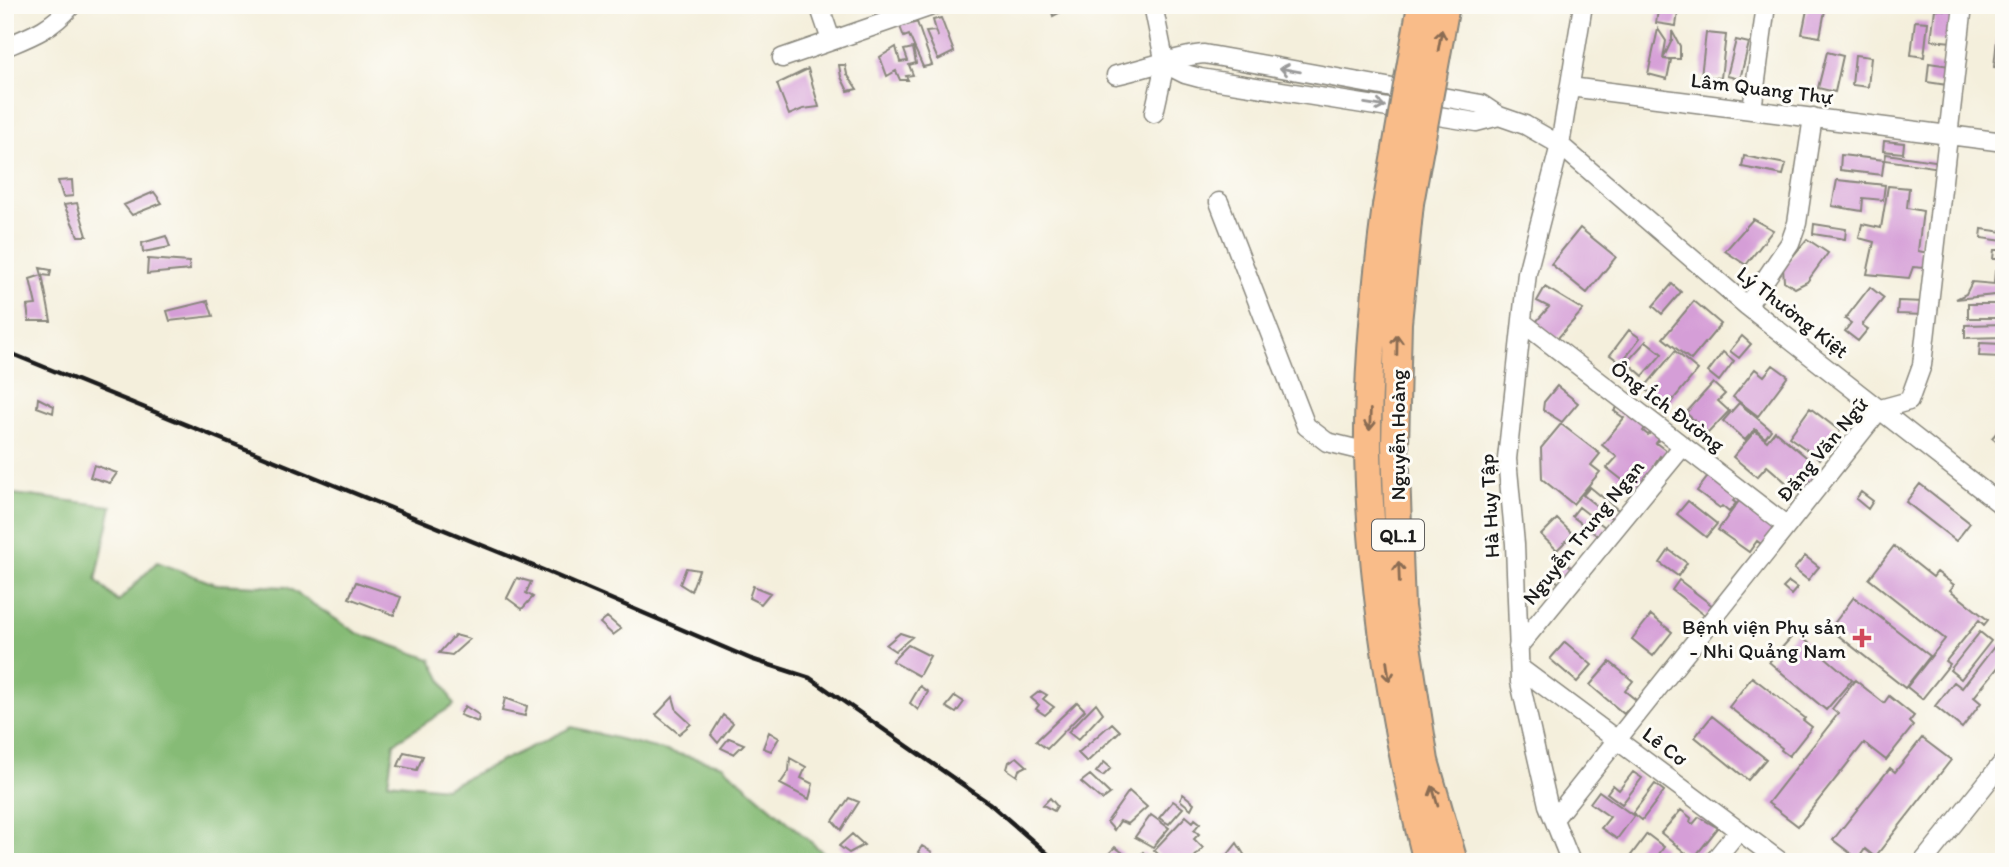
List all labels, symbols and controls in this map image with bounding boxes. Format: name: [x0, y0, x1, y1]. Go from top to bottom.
one-way arrow: [1434, 29, 1447, 52]
one-way arrow: [1279, 62, 1302, 76]
street label: Lâm Quang Thự: [1689, 67, 1835, 109]
one-way arrow: [1363, 99, 1385, 112]
street label: Lý Thường Kiệt: [1732, 261, 1854, 363]
one-way arrow: [1391, 333, 1404, 356]
street label: Ông Ích Đường: [1606, 355, 1730, 457]
street label: Nguyễn Hoàng: [1385, 369, 1410, 501]
street label: Đặng Văn Ngữ: [1771, 391, 1873, 506]
one-way arrow: [1363, 408, 1376, 431]
street label: Hà Huy Tập: [1474, 453, 1504, 559]
street label: Nguyễn Trung Ngạn: [1517, 454, 1649, 610]
road number: QL.1: [1372, 520, 1424, 550]
one-way arrow: [1393, 561, 1406, 584]
place label: Bệnh viện Phụ sản - Nhi Quảng Nam: [1682, 614, 1846, 663]
marker: Bệnh viện Phụ sản - Nhi Quảng Nam: [1852, 628, 1872, 648]
one-way arrow: [1382, 659, 1395, 682]
street label: Lê Cơ: [1638, 721, 1693, 771]
one-way arrow: [1428, 785, 1441, 807]

